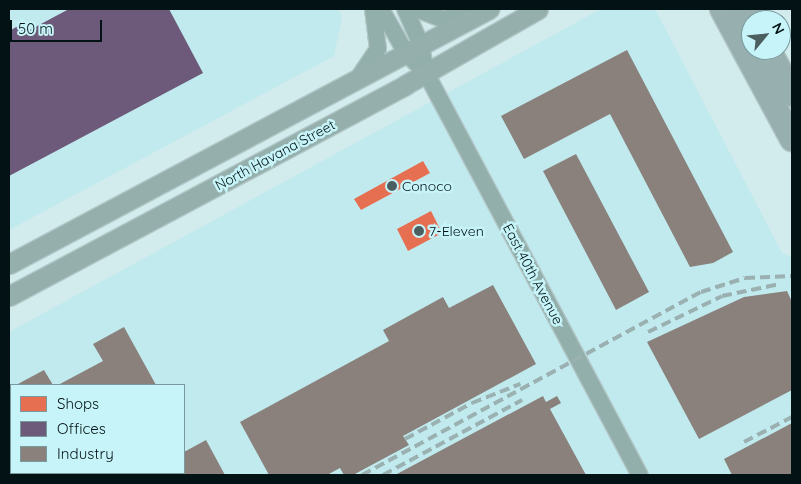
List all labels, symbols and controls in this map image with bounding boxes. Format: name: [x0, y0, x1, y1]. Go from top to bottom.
scale bar: [12, 10, 105, 42]
north arrow: [741, 10, 791, 60]
text: 50 m: [18, 19, 53, 38]
text: N: [768, 20, 789, 37]
street label: North Havana Street: [212, 116, 338, 194]
place label: Conoco: [402, 178, 452, 194]
marker: Conoco: [386, 180, 398, 192]
street label: East 40th Avenue: [499, 221, 567, 327]
place label: 7-Eleven: [429, 223, 484, 239]
marker: 7-Eleven: [413, 225, 425, 237]
legend: [10, 384, 185, 474]
text: Shops: [57, 394, 99, 413]
text: Offices: [57, 419, 106, 438]
text: Industry: [57, 444, 114, 463]

